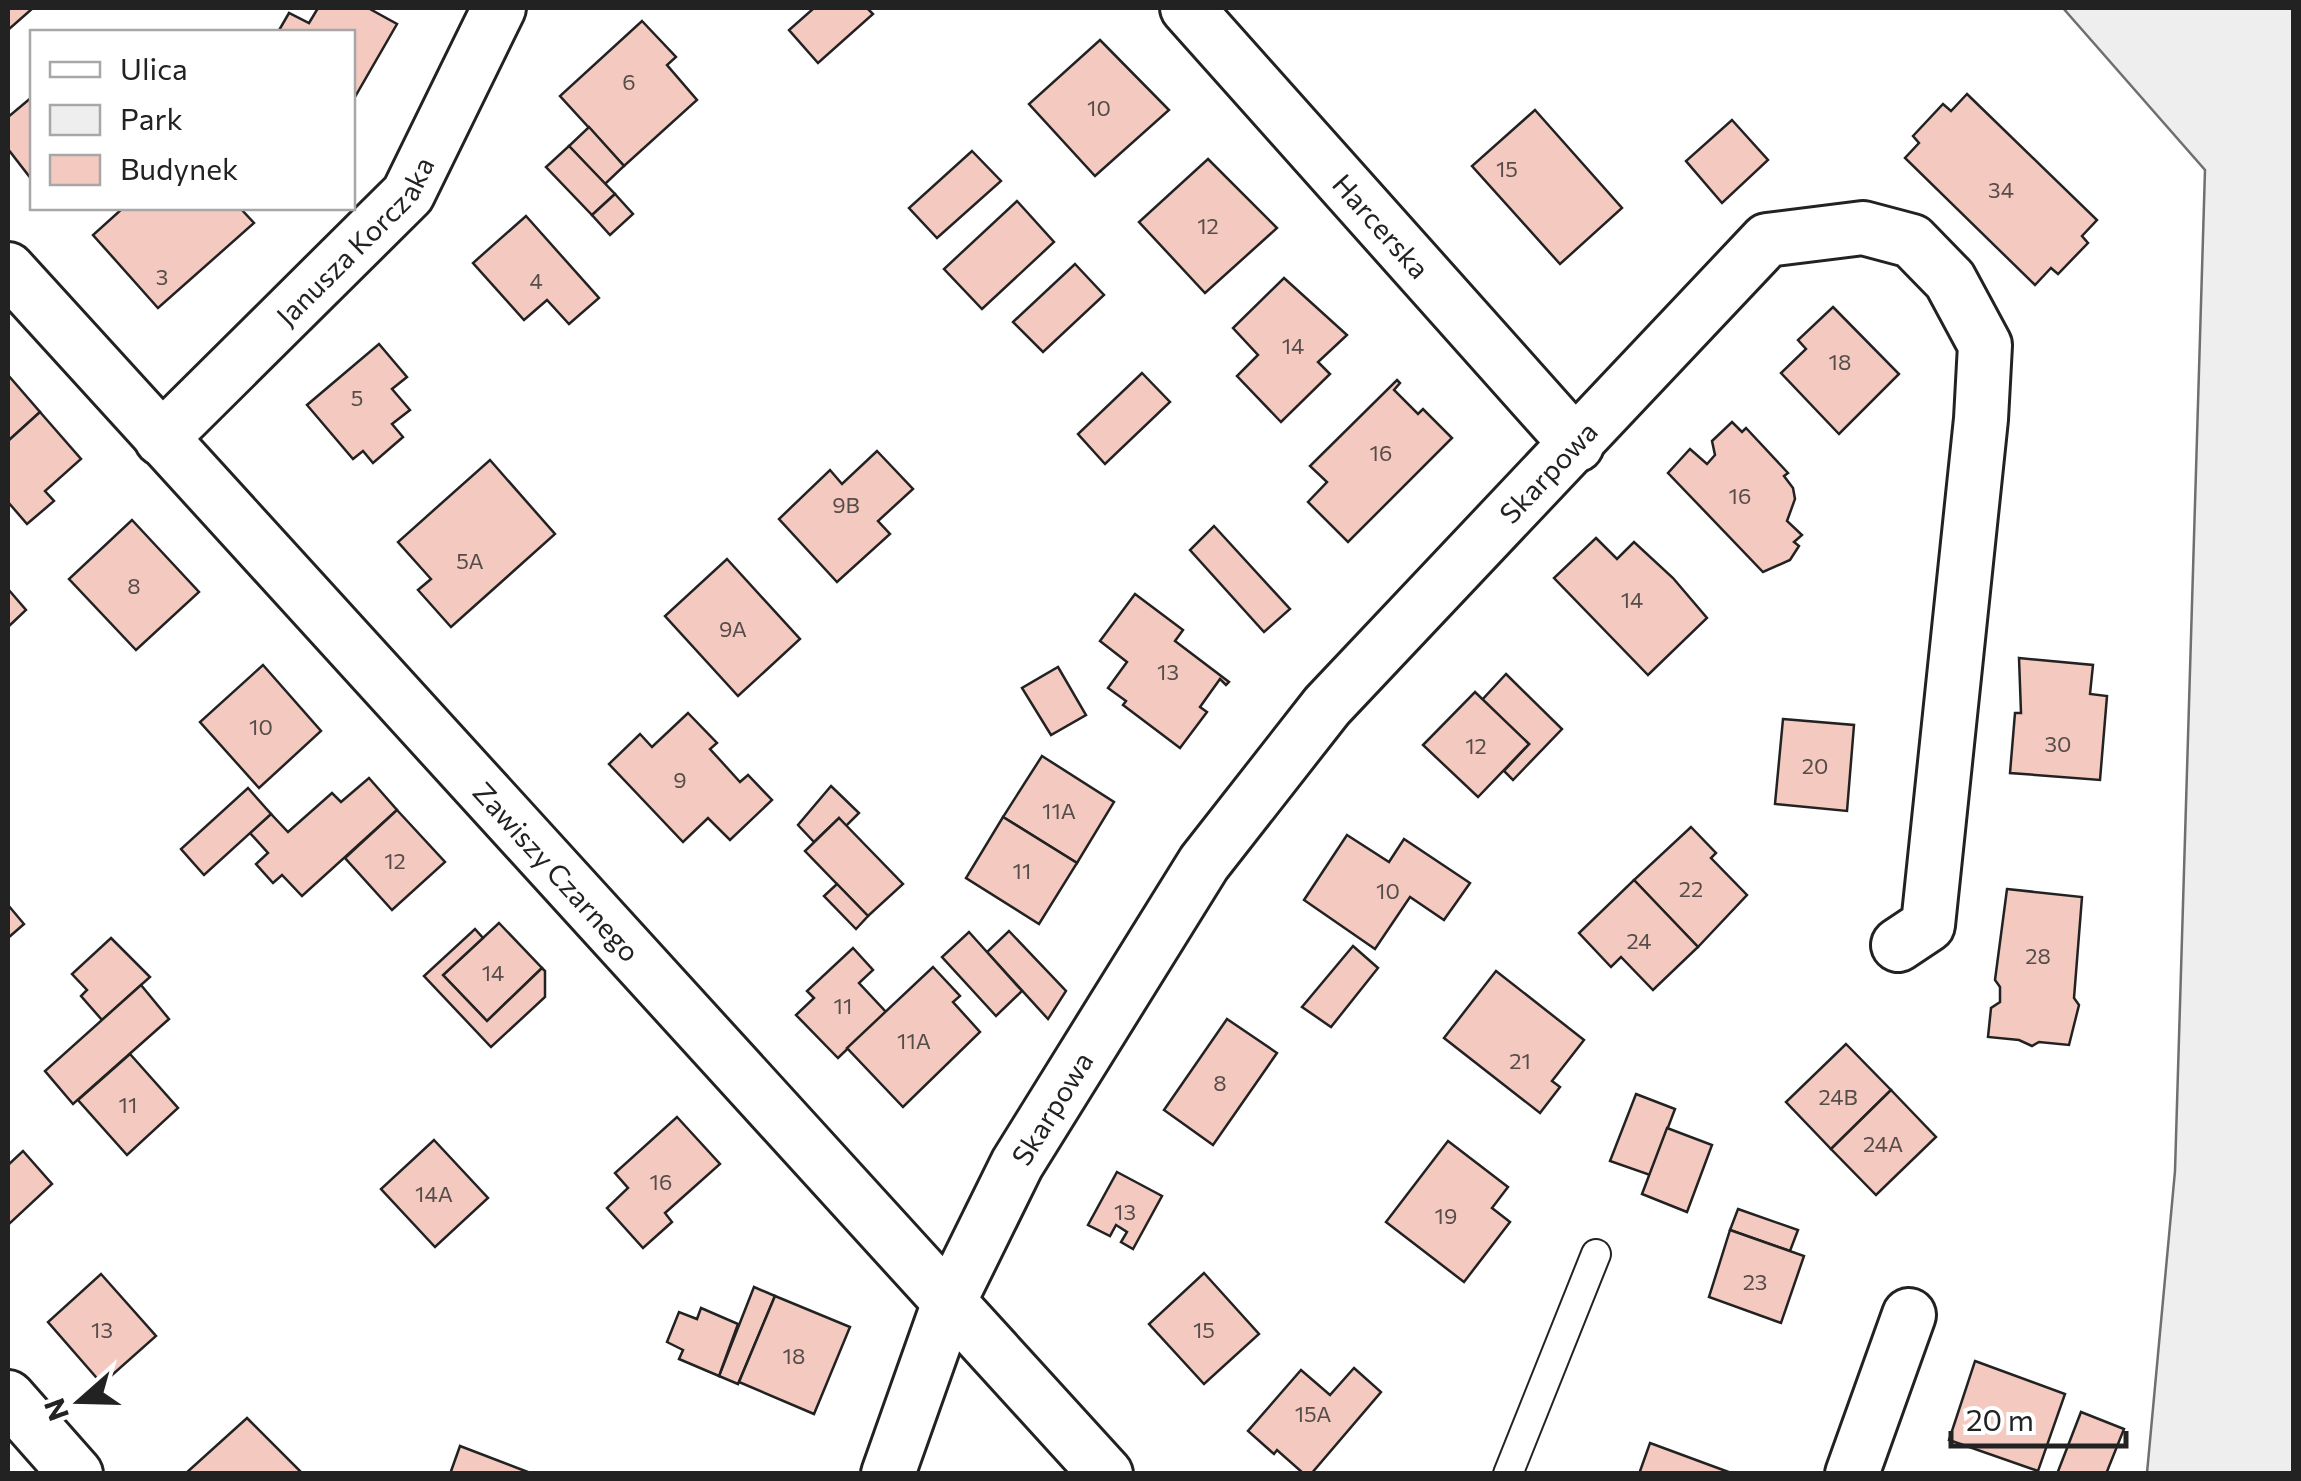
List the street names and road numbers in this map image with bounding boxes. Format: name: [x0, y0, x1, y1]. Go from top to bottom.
street label: Janusza Korczaka: [269, 151, 441, 332]
street label: Harcerska: [1326, 167, 1437, 285]
street label: Skarpowa: [1492, 414, 1604, 530]
street label: Zawiszy Czarnego: [467, 775, 647, 968]
street label: Skarpowa: [1004, 1045, 1100, 1171]

